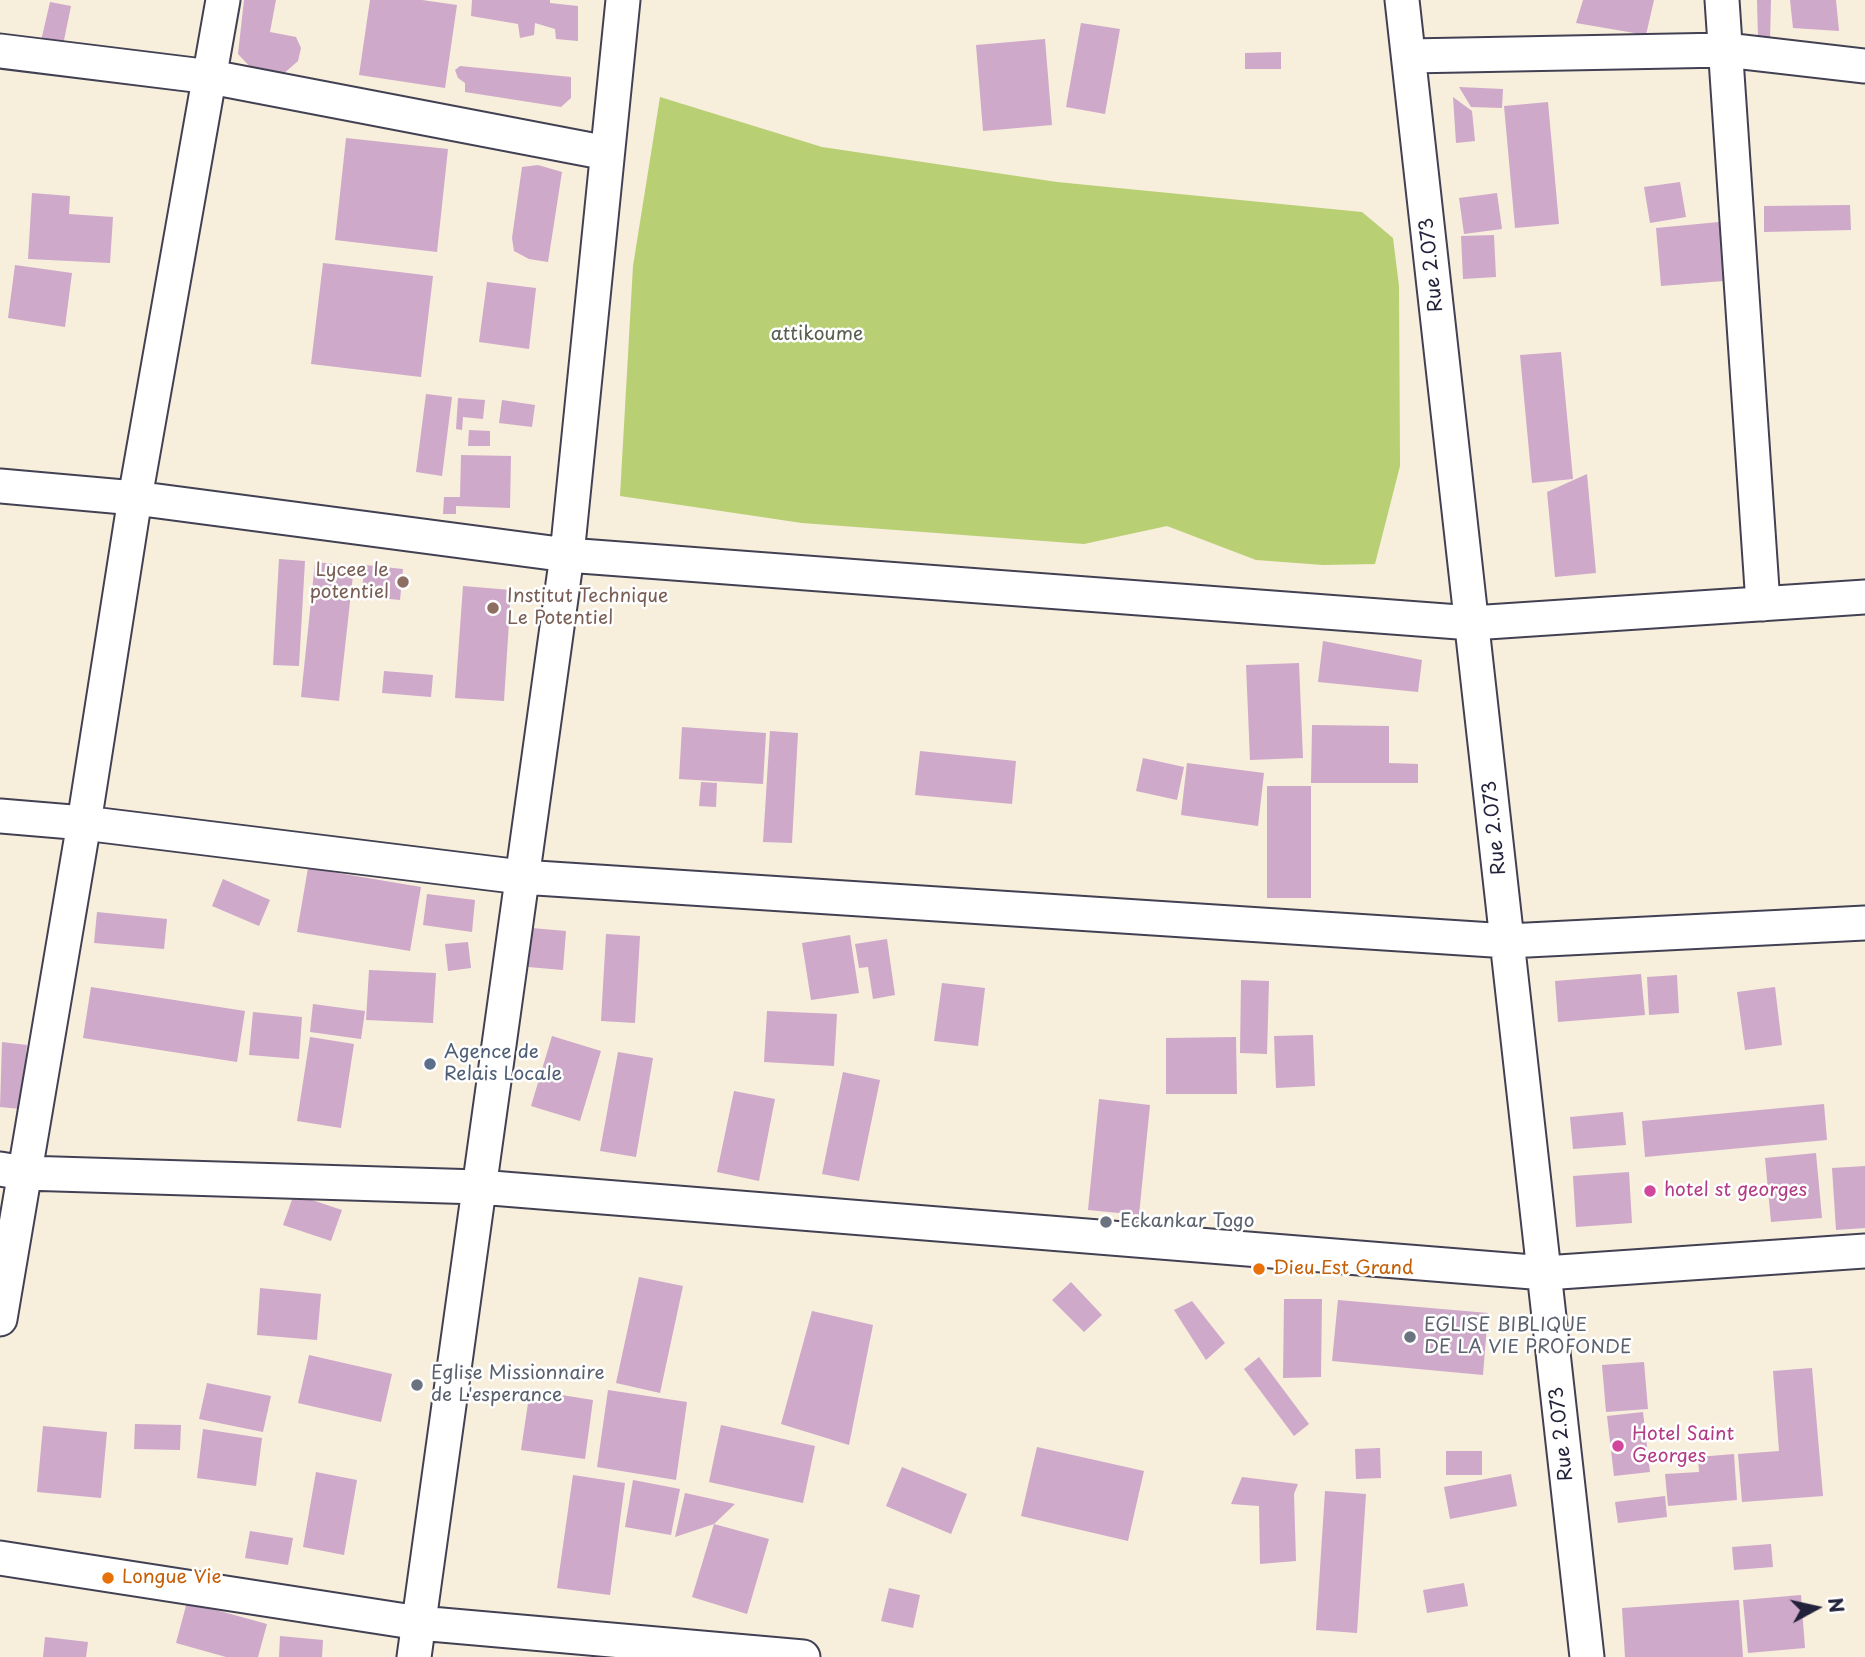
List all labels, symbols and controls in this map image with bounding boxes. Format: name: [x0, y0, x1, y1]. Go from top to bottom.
street label: Rue 2.073: [1416, 217, 1448, 313]
park label: attikoume: [771, 324, 863, 346]
place label: Lycee le potentiel: [309, 560, 389, 604]
marker: Lycee le potentiel: [395, 574, 411, 590]
place label: Institut Technique Le Potentiel: [507, 586, 668, 630]
marker: Institut Technique Le Potentiel: [485, 600, 501, 616]
street label: Rue 2.073: [1479, 780, 1511, 876]
place label: Agence de Relais Locale: [444, 1042, 562, 1086]
marker: Agence de Relais Locale: [422, 1056, 438, 1072]
place label: hotel st georges: [1664, 1180, 1807, 1202]
marker: hotel st georges: [1642, 1183, 1658, 1199]
place label: Eckankar Togo: [1120, 1211, 1254, 1233]
marker: Eckankar Togo: [1098, 1214, 1114, 1230]
place label: Dieu Est Grand: [1273, 1258, 1414, 1280]
marker: Dieu Est Grand: [1251, 1261, 1267, 1277]
place label: EGLISE BIBLIQUE DE LA VIE PROFONDE: [1424, 1315, 1632, 1359]
marker: EGLISE BIBLIQUE DE LA VIE PROFONDE: [1402, 1329, 1418, 1345]
place label: Eglise Missionnaire de L'esperance: [431, 1363, 605, 1407]
marker: Eglise Missionnaire de L'esperance: [409, 1377, 425, 1393]
street label: Rue 2.073: [1546, 1386, 1578, 1482]
place label: Hotel Saint Georges: [1632, 1424, 1734, 1468]
marker: Hotel Saint Georges: [1610, 1438, 1626, 1454]
place label: Longue Vie: [122, 1567, 222, 1589]
marker: Longue Vie: [100, 1570, 116, 1586]
north arrow: [1781, 1573, 1851, 1643]
text: N: [1822, 1596, 1852, 1614]

